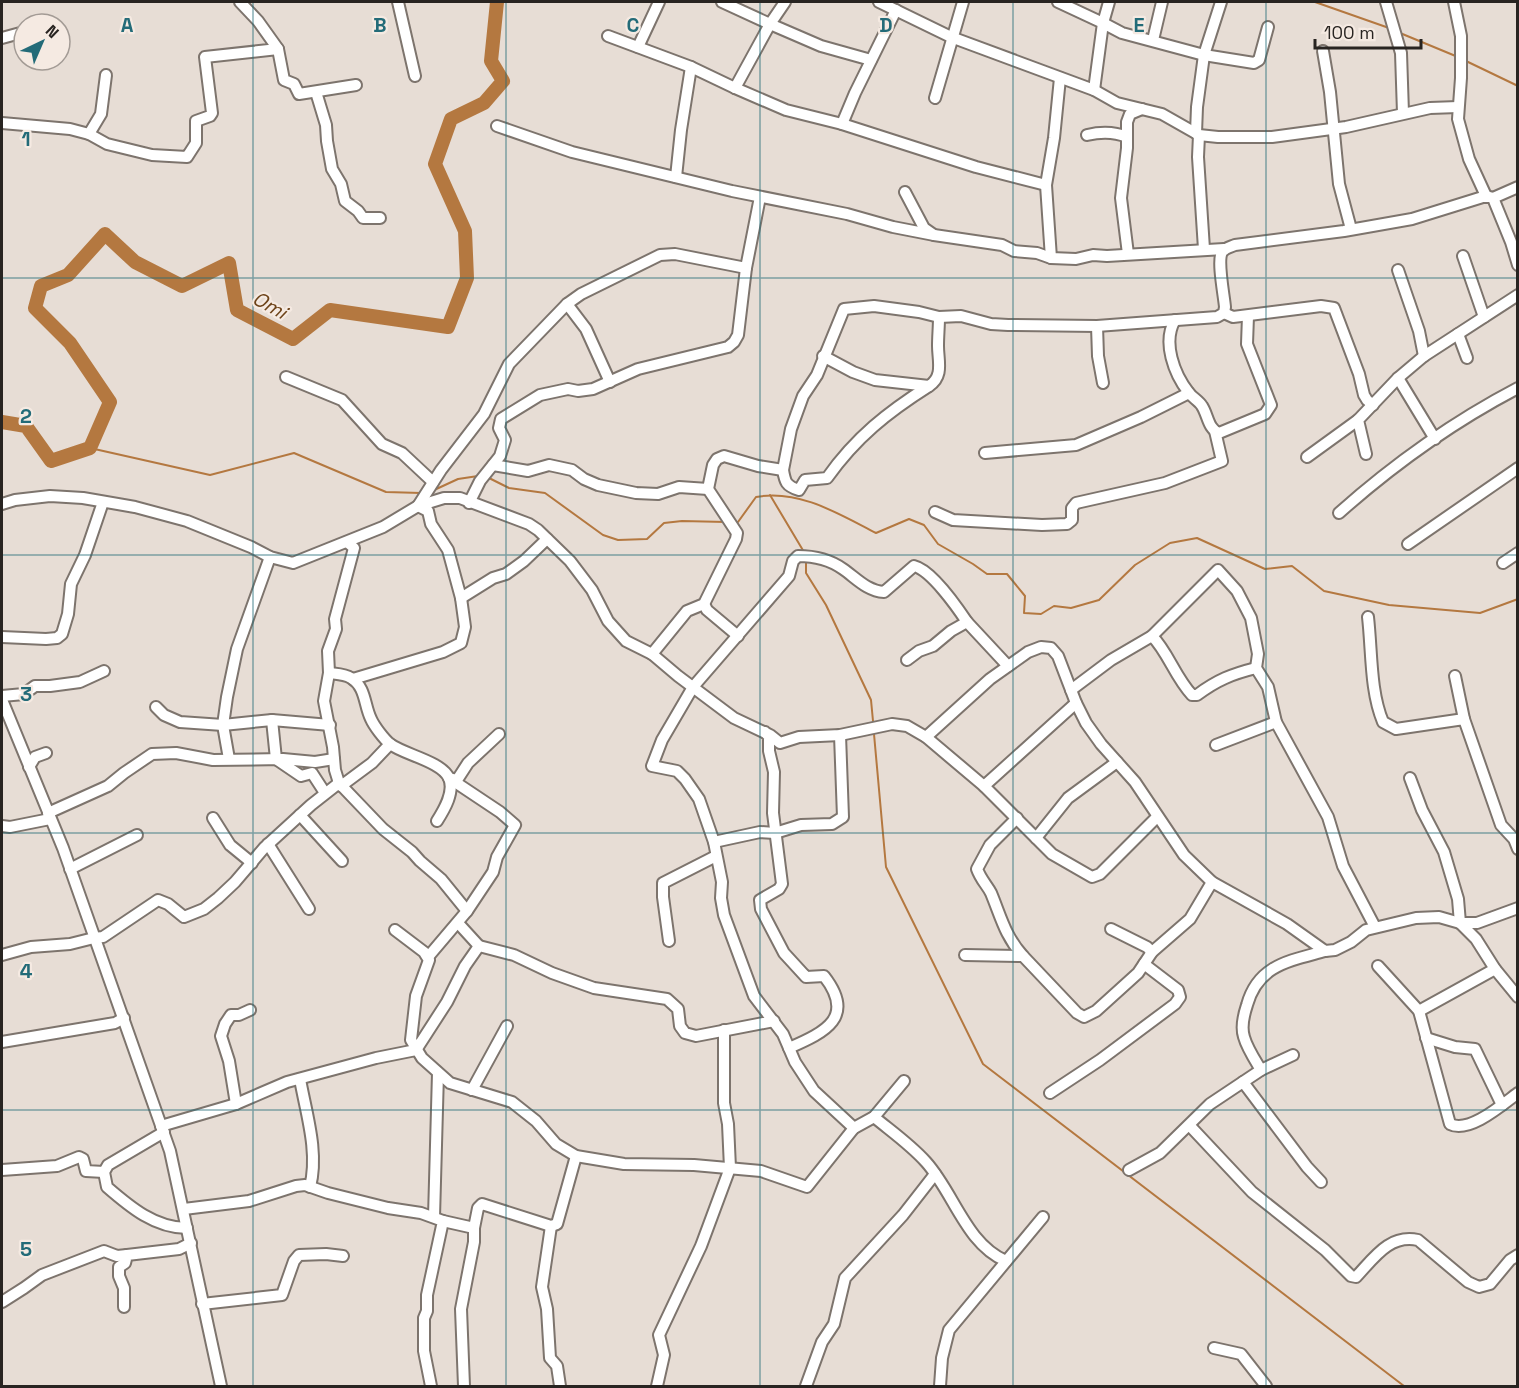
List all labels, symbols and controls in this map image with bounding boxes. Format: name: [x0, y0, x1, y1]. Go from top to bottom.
north arrow: [12, 12, 72, 72]
text: A: [121, 12, 134, 38]
text: B: [373, 12, 387, 38]
text: C: [627, 12, 640, 38]
text: D: [879, 12, 893, 38]
text: E: [1133, 12, 1145, 38]
scale bar: [1315, 12, 1422, 50]
text: N: [41, 20, 63, 43]
text: 100 m: [1324, 21, 1375, 44]
text: 1: [21, 126, 31, 152]
water label: Omi: [248, 285, 294, 326]
text: 2: [20, 403, 32, 429]
text: 3: [20, 681, 32, 707]
text: 4: [20, 958, 33, 984]
text: 5: [20, 1236, 32, 1262]

